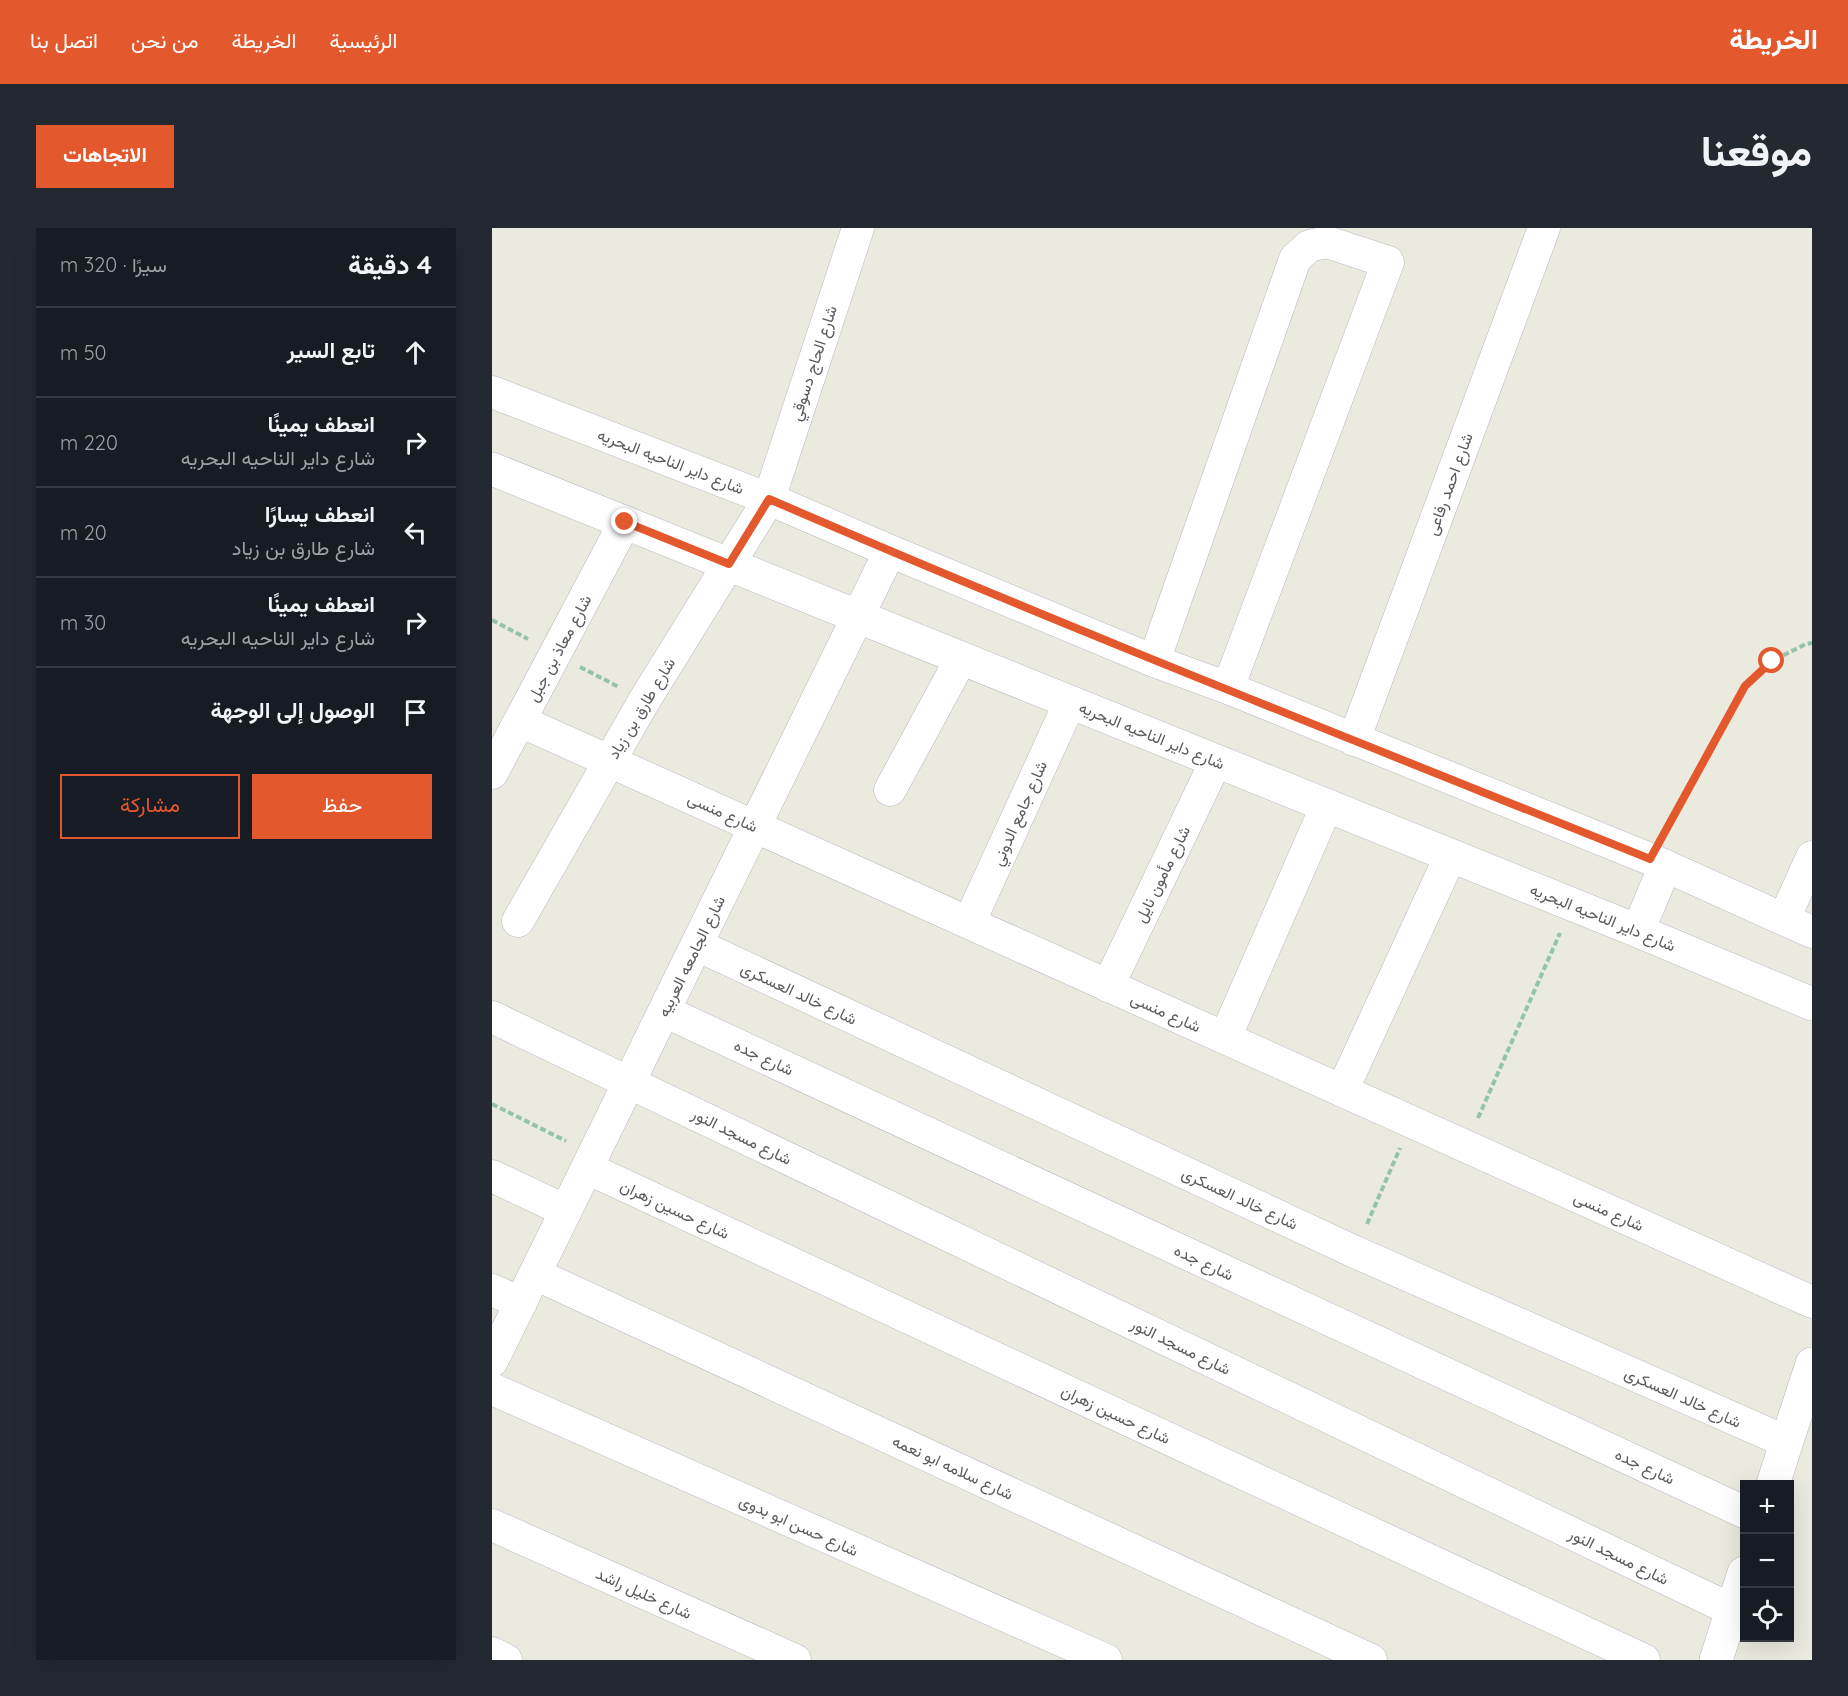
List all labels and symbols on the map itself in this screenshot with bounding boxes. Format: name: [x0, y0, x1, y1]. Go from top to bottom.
street label: شارع الحاج دسوقي: [785, 303, 845, 424]
street label: شارع داير الناحيه البحريه: [594, 424, 747, 500]
street label: شارع احمد رفاعى: [1421, 430, 1479, 539]
route end: [611, 508, 637, 534]
street label: شارع معاذ بن جبل: [522, 591, 597, 706]
route start: [1758, 647, 1784, 673]
street label: شارع طارق بن زياد: [603, 654, 681, 763]
street label: شارع داير الناحيه البحريه: [1075, 697, 1228, 775]
street label: شارع جامع الدوني: [987, 757, 1055, 870]
street label: شارع منسى: [684, 788, 761, 838]
street label: شارع مأمون نايل: [1130, 822, 1196, 927]
street label: شارع داير الناحيه البحريه: [1526, 879, 1679, 957]
street label: شارع الجامعه العربيه: [653, 892, 731, 1021]
street label: شارع خالد العسكرى: [737, 957, 860, 1030]
street label: شارع منسى: [1127, 988, 1204, 1038]
street label: شارع جده: [730, 1035, 797, 1081]
street label: شارع مسجد النور: [687, 1103, 795, 1171]
street label: شارع خالد العسكرى: [1178, 1162, 1301, 1235]
street label: شارع حسين زهران: [616, 1175, 733, 1245]
street label: شارع منسى: [1570, 1187, 1647, 1237]
street label: شارع جده: [1170, 1240, 1237, 1286]
street label: شارع مسجد النور: [1126, 1313, 1234, 1381]
street label: شارع خالد العسكرى: [1621, 1362, 1744, 1434]
street label: شارع حسين زهران: [1057, 1380, 1174, 1450]
street label: شارع سلامه ابو نعمه: [889, 1430, 1017, 1506]
street label: شارع جده: [1611, 1444, 1678, 1490]
street label: شارع حسن ابو بدوى: [736, 1490, 862, 1562]
street label: شارع مسجد النور: [1564, 1523, 1672, 1591]
street label: شارع خليل راشد: [592, 1563, 695, 1625]

